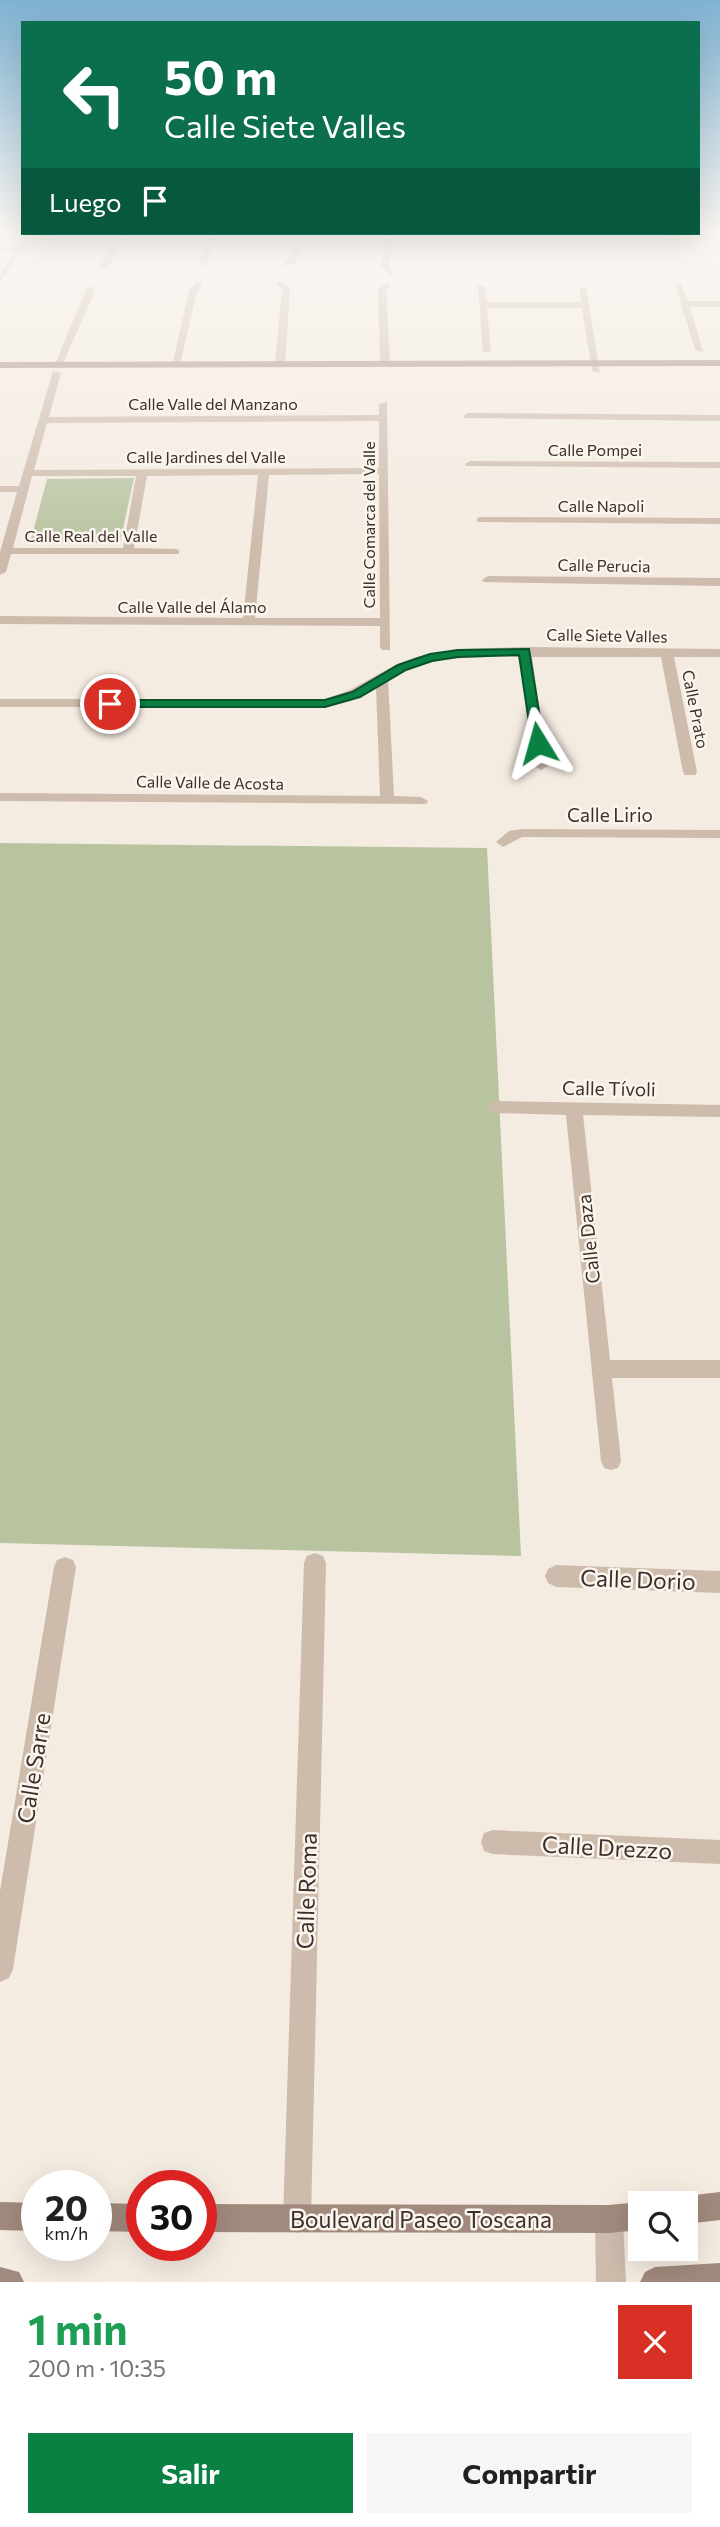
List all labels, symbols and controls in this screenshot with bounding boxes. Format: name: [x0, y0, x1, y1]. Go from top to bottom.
text: 50 m: [164, 45, 277, 105]
icon: left: [49, 49, 140, 140]
text: Calle Siete Valles: [164, 105, 406, 145]
icon: arrive: [136, 182, 174, 220]
text: Luego: [49, 186, 122, 217]
street label: Calle Valle del Manzano: [128, 394, 298, 413]
street label: Calle Pompei: [548, 440, 642, 459]
street label: Calle Comarca del Valle: [359, 441, 378, 609]
street label: Calle Jardines del Valle: [126, 447, 286, 466]
street label: Calle Napoli: [558, 496, 644, 515]
street label: Calle Real del Valle: [25, 526, 157, 545]
street label: Calle Perucia: [557, 555, 651, 575]
street label: Calle Valle del Álamo: [118, 597, 266, 616]
street label: Calle Siete Valles: [546, 624, 668, 646]
street label: Calle Prato: [679, 668, 713, 750]
pin: [80, 674, 140, 734]
icon: arrive: [91, 685, 129, 723]
position arrow: [501, 706, 575, 780]
street label: Calle Valle de Acosta: [136, 771, 284, 793]
street label: Calle Lirio: [567, 803, 653, 826]
street label: Calle Tívoli: [562, 1076, 656, 1100]
street label: Calle Daza: [572, 1193, 604, 1285]
street label: Calle Dorio: [580, 1563, 696, 1595]
street label: Calle Sarre: [10, 1711, 56, 1825]
street label: Calle Drezzo: [541, 1830, 673, 1864]
street label: Calle Roma: [290, 1832, 322, 1950]
speed limit sign: 30: [126, 2170, 217, 2261]
text: 20: [45, 2185, 88, 2228]
map controls: [628, 2191, 698, 2261]
button: search: [628, 2191, 698, 2261]
street label: Boulevard Paseo Toscana: [290, 2205, 552, 2233]
text: km/h: [45, 2222, 88, 2244]
text: 1 min: [28, 2302, 128, 2354]
button: close: [618, 2305, 692, 2379]
text: 200 m · 10:35: [28, 2354, 166, 2382]
button: Salir: [28, 2433, 353, 2513]
button: Compartir: [367, 2433, 692, 2513]

